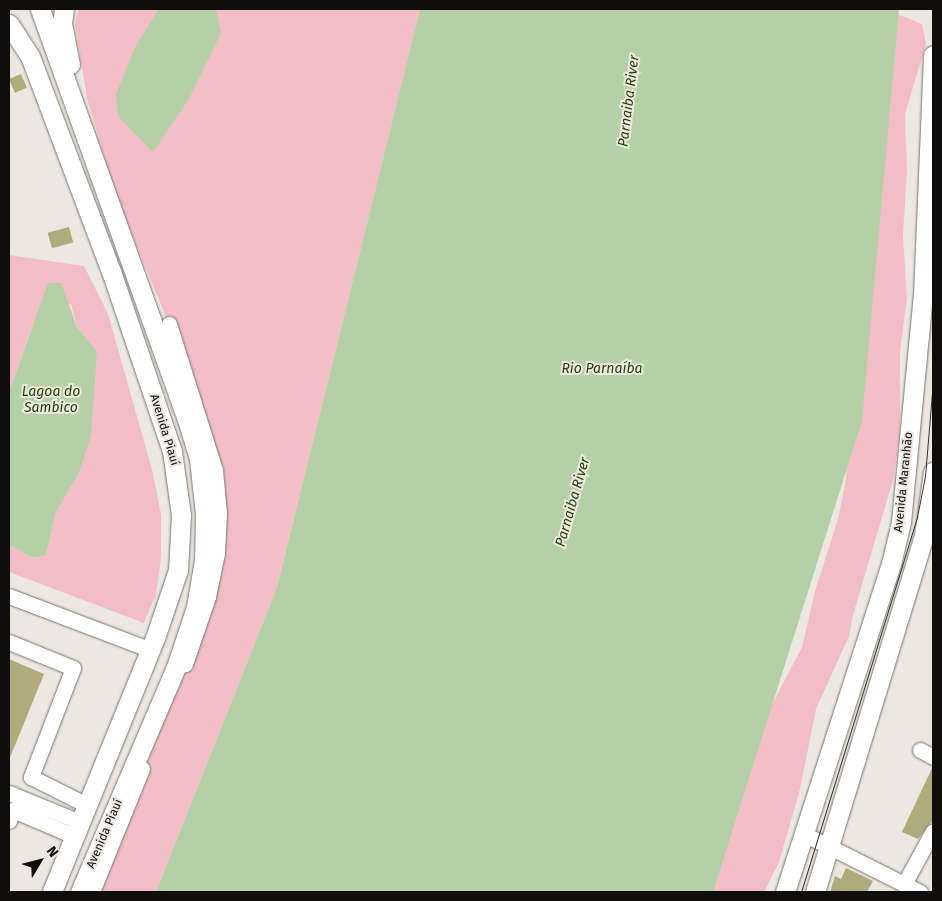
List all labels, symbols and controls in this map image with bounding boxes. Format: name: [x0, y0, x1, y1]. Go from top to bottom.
water label: Parnaiba River: [615, 54, 643, 148]
water label: Rio Parnaíba: [561, 361, 643, 377]
water label: Lagoa do Sambico: [22, 384, 80, 417]
street label: Avenida Piauí: [146, 393, 182, 467]
street label: Avenida Maranhão: [892, 431, 916, 533]
water label: Parnaiba River: [552, 455, 594, 549]
street label: Avenida Piauí: [84, 797, 126, 871]
north arrow: [15, 836, 65, 886]
text: N: [43, 843, 62, 860]

